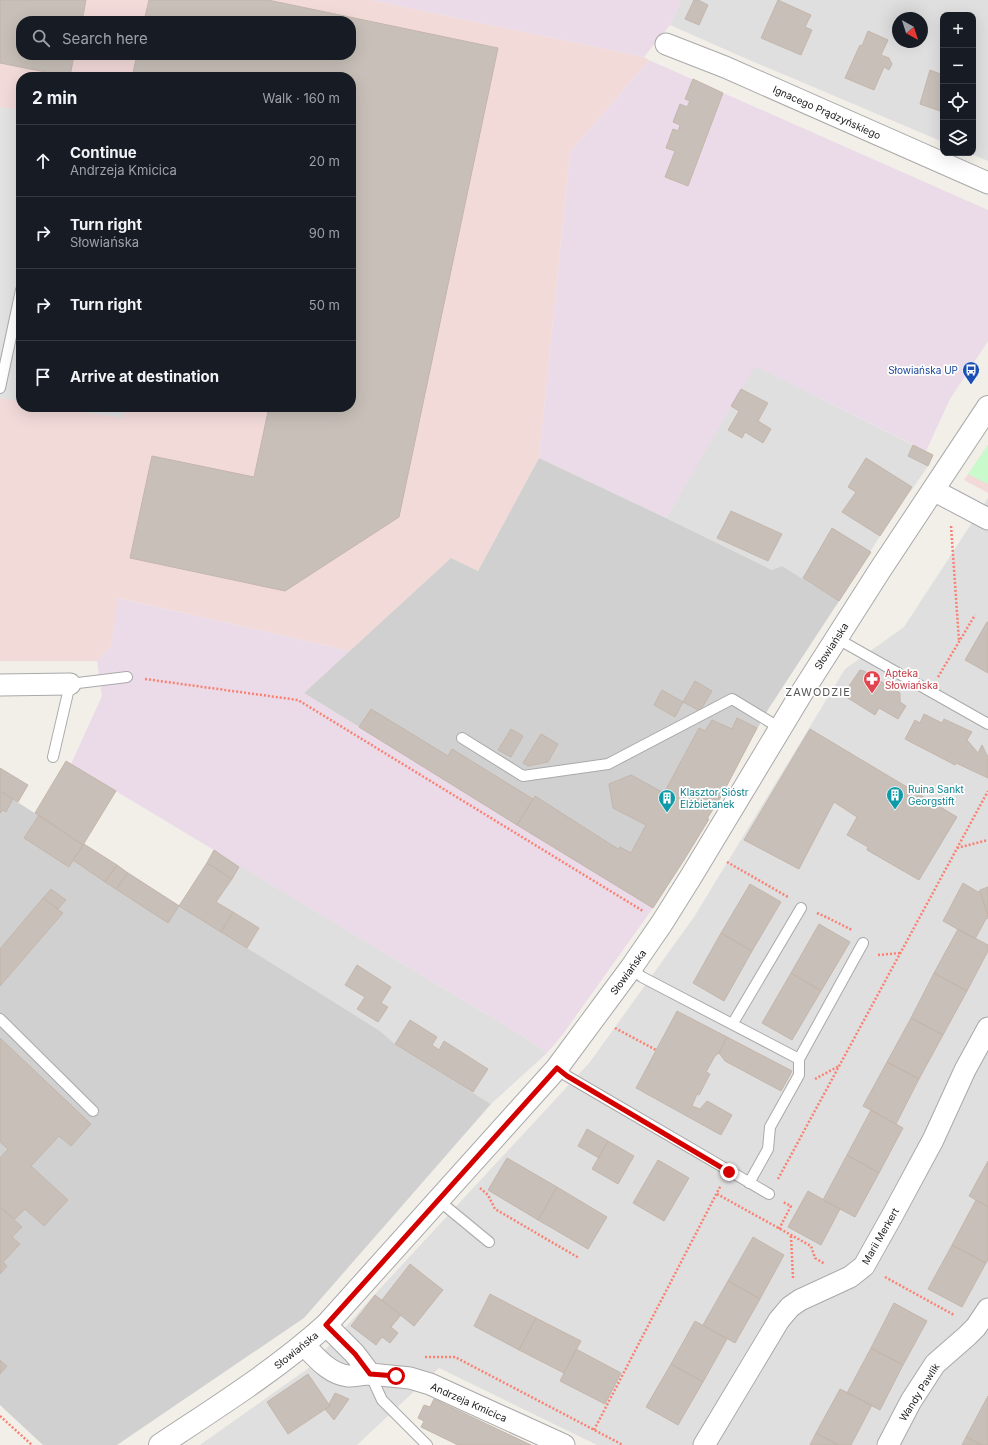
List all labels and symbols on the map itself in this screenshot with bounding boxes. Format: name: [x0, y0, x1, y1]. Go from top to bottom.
north arrow: [892, 12, 928, 48]
street label: Ignacego Prądzyńskiego: [771, 83, 883, 141]
bus stop icon: Słowiańska UP: [961, 360, 981, 385]
place label: Słowiańska UP: [888, 364, 958, 376]
street label: Słowiańska: [811, 620, 851, 672]
place label: Apteka Słowiańska: [885, 667, 938, 691]
pharmacy icon: Apteka Słowiańska: [862, 669, 882, 694]
district label: ZAWODZIE: [785, 685, 851, 699]
place label: Ruina Sankt Georgstift: [908, 783, 965, 807]
building icon: Ruina Sankt Georgstift: [885, 785, 905, 810]
place label: Klasztor Sióstr Elżbietanek: [680, 786, 749, 810]
building icon: Klasztor Sióstr Elżbietanek: [657, 788, 677, 813]
street label: Słowiańska: [608, 947, 648, 997]
route end: [720, 1163, 738, 1181]
street label: Marii Merkert: [859, 1205, 901, 1266]
street label: Słowiańska: [272, 1329, 320, 1371]
street label: Wandy Pawlik: [896, 1360, 942, 1423]
route start: [387, 1367, 405, 1385]
street label: Andrzeja Kmicica: [429, 1380, 509, 1424]

